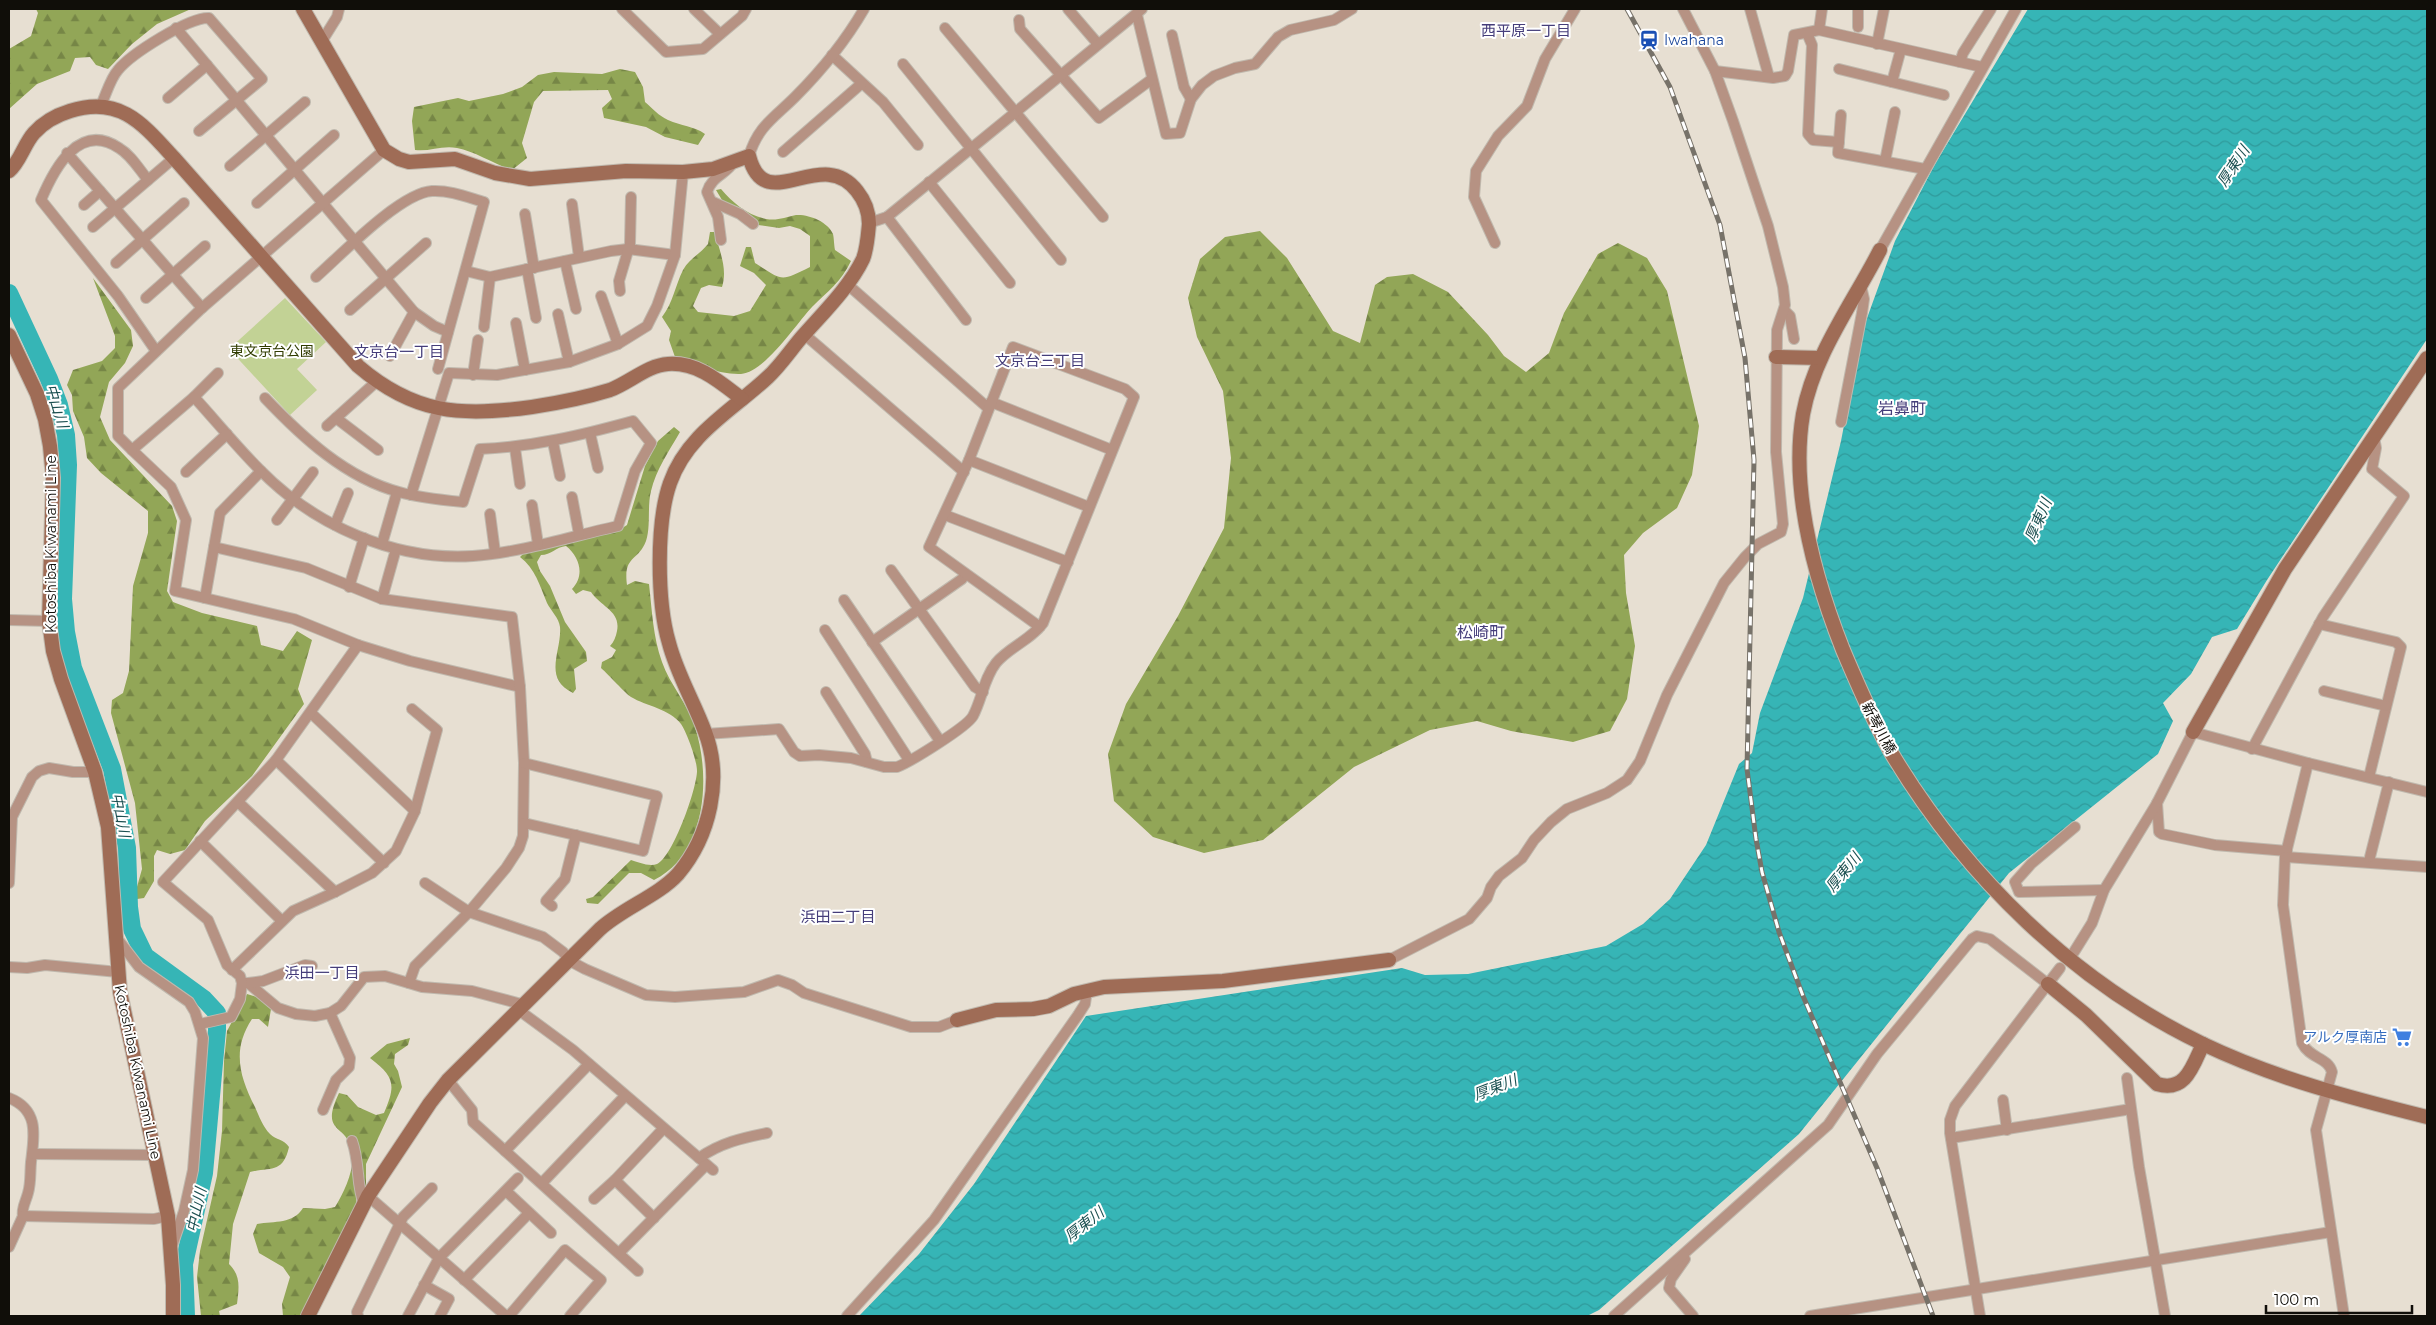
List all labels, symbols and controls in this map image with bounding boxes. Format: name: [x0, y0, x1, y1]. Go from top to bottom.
district label: 西平原一丁目: [1481, 21, 1571, 40]
station icon: Iwahana: [1638, 29, 1660, 51]
place label: Iwahana: [1664, 31, 1724, 49]
water label: 厚東川: [2213, 140, 2254, 190]
park label: 東文京台公園: [230, 342, 314, 360]
district label: 文京台一丁目: [354, 342, 444, 361]
district label: 文京台三丁目: [995, 351, 1085, 370]
water label: 中山川: [41, 382, 73, 432]
district label: 岩鼻町: [1878, 399, 1926, 418]
street label: Kotoshiba Kiwanami Line: [42, 455, 60, 633]
water label: 厚東川: [2020, 494, 2056, 544]
district label: 松崎町: [1457, 623, 1505, 642]
street label: 新琴川橋: [1858, 699, 1900, 757]
water label: 中山川: [107, 791, 135, 841]
water label: 厚東川: [1821, 847, 1866, 895]
district label: 浜田二丁目: [800, 907, 876, 926]
district label: 浜田一丁目: [284, 963, 360, 982]
street label: Kotoshiba Kiwanami Line: [111, 983, 165, 1161]
supermarket icon: アルク厚南店: [2391, 1026, 2413, 1048]
place label: アルク厚南店: [2303, 1028, 2387, 1046]
water label: 厚東川: [1471, 1069, 1521, 1104]
water label: 中山川: [182, 1184, 210, 1234]
water label: 厚東川: [1060, 1201, 1109, 1245]
scale bar: [2266, 1282, 2412, 1314]
text: 100 m: [2274, 1290, 2319, 1309]

